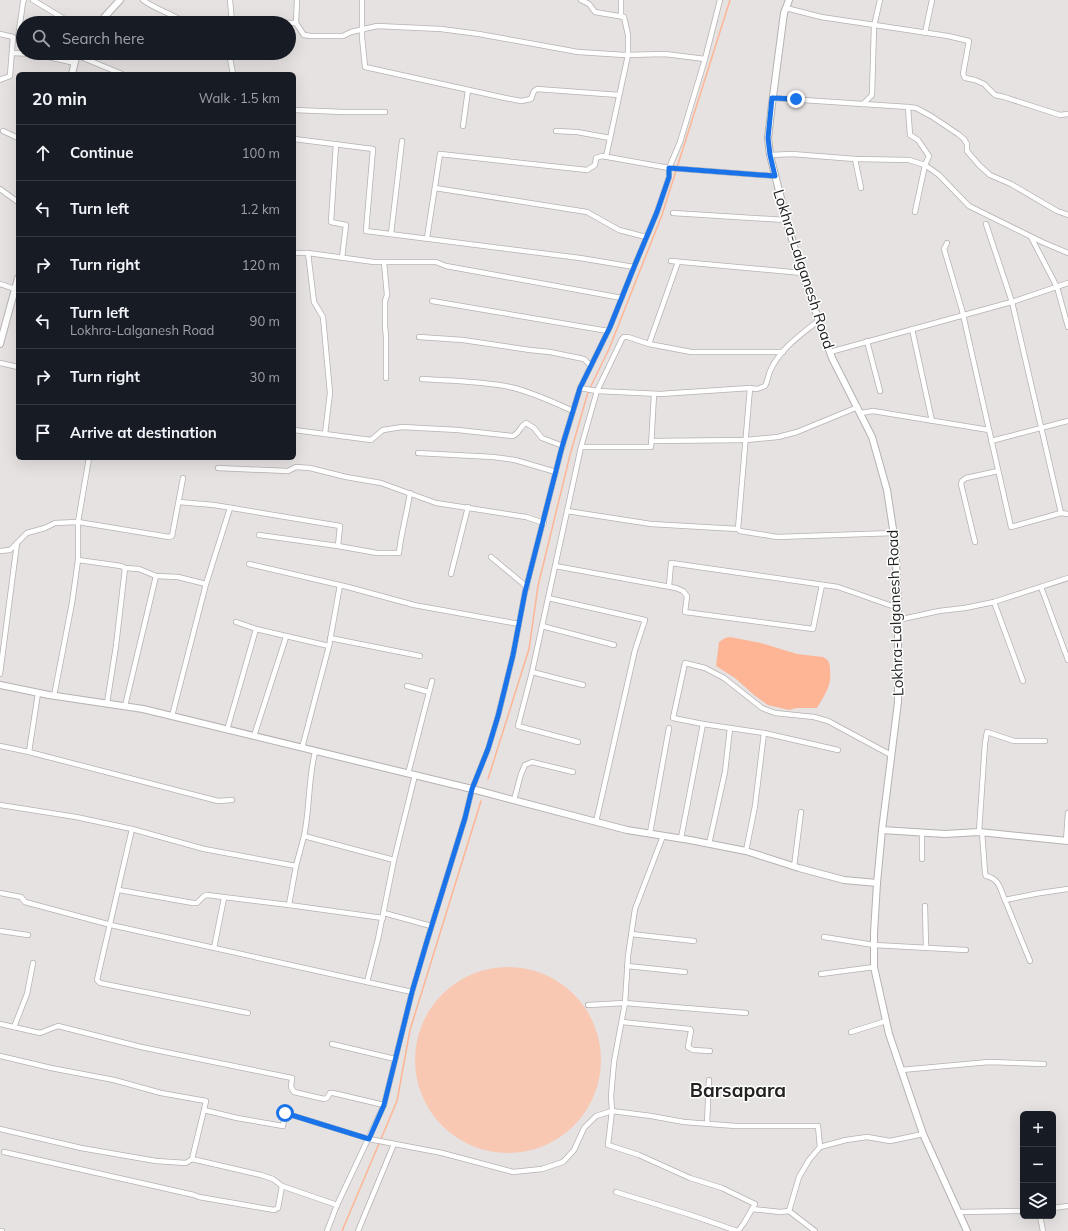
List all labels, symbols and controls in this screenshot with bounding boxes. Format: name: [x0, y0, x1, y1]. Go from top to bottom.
search box: [16, 16, 296, 60]
icon: search: [30, 27, 52, 49]
text: Search here: [62, 29, 144, 48]
text: 20 min: [32, 88, 87, 109]
text: Walk · 1.5 km: [199, 90, 280, 106]
route end: [787, 90, 805, 108]
icon: ahead: [32, 142, 54, 164]
text: Continue: [70, 143, 133, 162]
text: 100 m: [242, 145, 280, 161]
street label: Lokhra-Lalganesh Road: [769, 187, 839, 351]
icon: left: [32, 198, 54, 220]
text: Turn left: [70, 199, 129, 218]
text: 1.2 km: [240, 201, 280, 217]
icon: right: [32, 254, 54, 276]
text: Turn right: [70, 255, 140, 274]
text: 120 m: [242, 257, 280, 273]
text: Turn left: [70, 303, 129, 322]
icon: left: [32, 310, 54, 332]
text: 90 m: [250, 313, 280, 329]
text: Lokhra-Lalganesh Road: [70, 322, 214, 338]
icon: right: [32, 366, 54, 388]
text: Turn right: [70, 367, 140, 386]
text: 30 m: [250, 369, 280, 385]
icon: arrive: [32, 422, 54, 444]
text: Arrive at destination: [70, 423, 217, 442]
street label: Lokhra-Lalganesh Road: [883, 529, 907, 697]
district label: Barsapara: [690, 1078, 786, 1102]
route start: [276, 1104, 294, 1122]
map controls: [1020, 1111, 1056, 1219]
button: +: [1020, 1111, 1056, 1147]
button: −: [1020, 1147, 1056, 1183]
button: layers: [1020, 1183, 1056, 1219]

